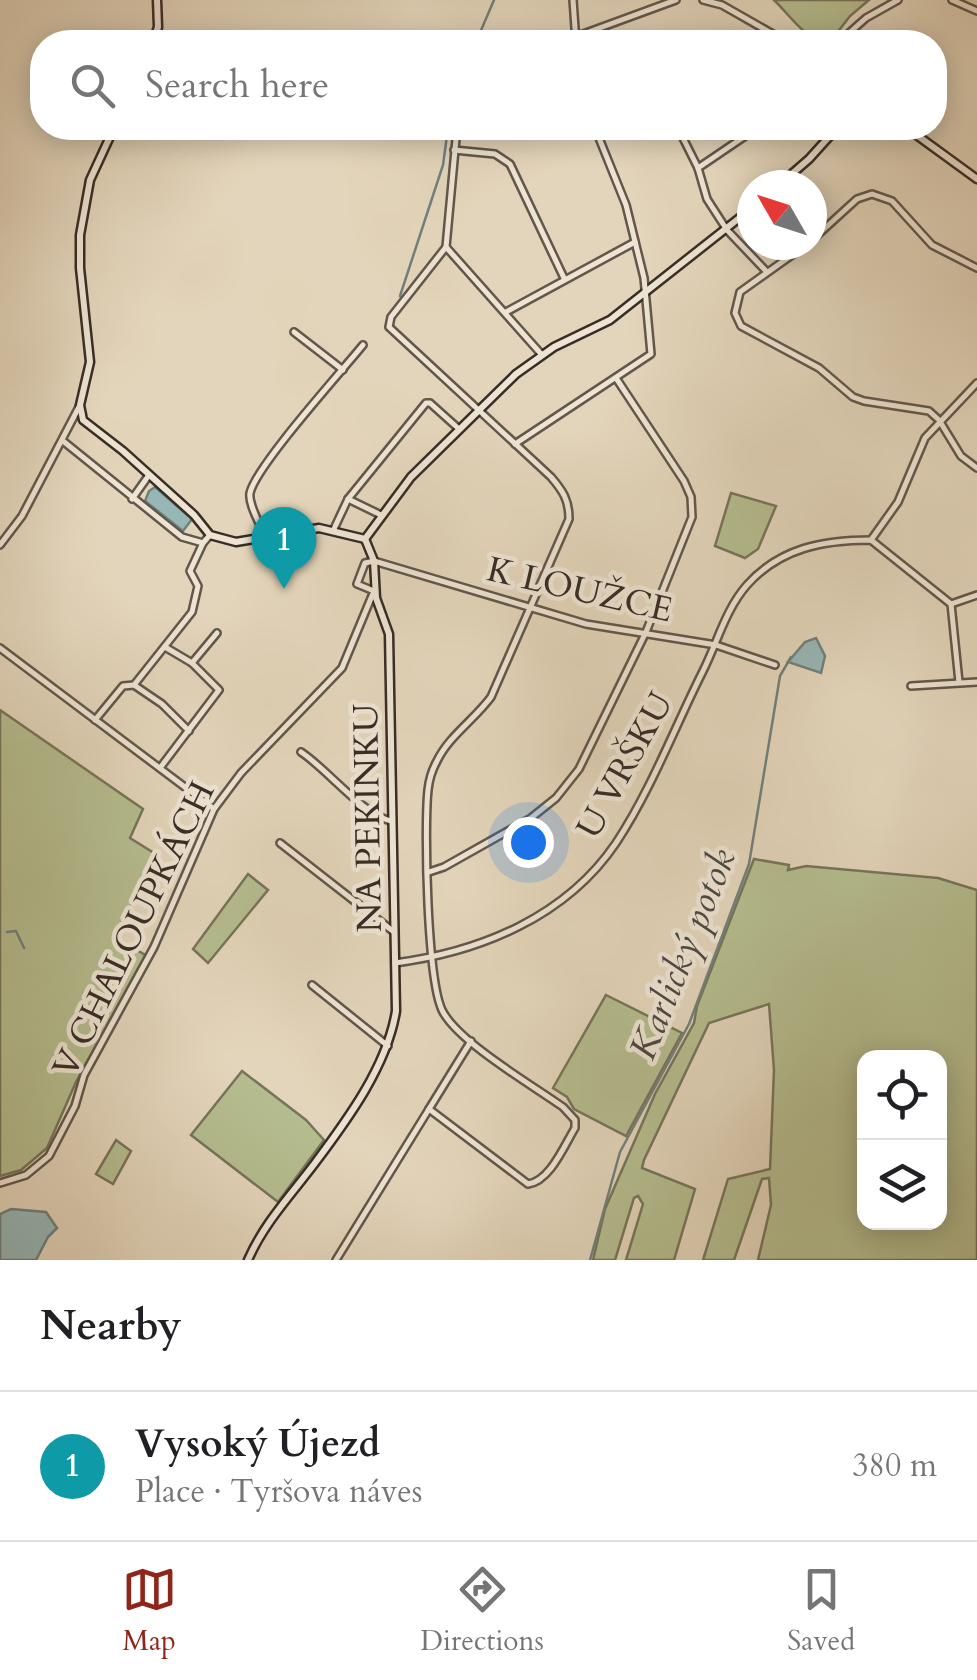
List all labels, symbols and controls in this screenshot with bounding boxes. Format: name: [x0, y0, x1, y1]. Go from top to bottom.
search box: [30, 30, 947, 140]
icon: search: [65, 58, 120, 113]
text: Search here: [145, 59, 329, 111]
north arrow: [737, 170, 827, 260]
pin: 1: [252, 506, 316, 589]
street label: K LOUŽCE: [482, 545, 677, 635]
street label: U VRŠKU: [565, 683, 685, 847]
street label: NA PEKINKU: [342, 703, 394, 933]
street label: V CHALOUPKÁCH: [41, 773, 226, 1085]
your location: [503, 817, 554, 868]
water label: Karlický potok: [617, 841, 749, 1068]
map controls: [857, 1050, 947, 1230]
button: locate: [857, 1050, 947, 1140]
button: layers: [857, 1140, 947, 1230]
text: Nearby: [40, 1297, 182, 1354]
text: Vysoký Újezd: [135, 1418, 380, 1470]
text: 1: [64, 1444, 81, 1488]
text: 380 m: [852, 1444, 937, 1488]
text: Place · Tyršova náves: [135, 1470, 422, 1514]
tab: Map: [122, 1562, 177, 1660]
tab: Directions: [420, 1562, 544, 1660]
tab: Saved: [787, 1562, 855, 1660]

